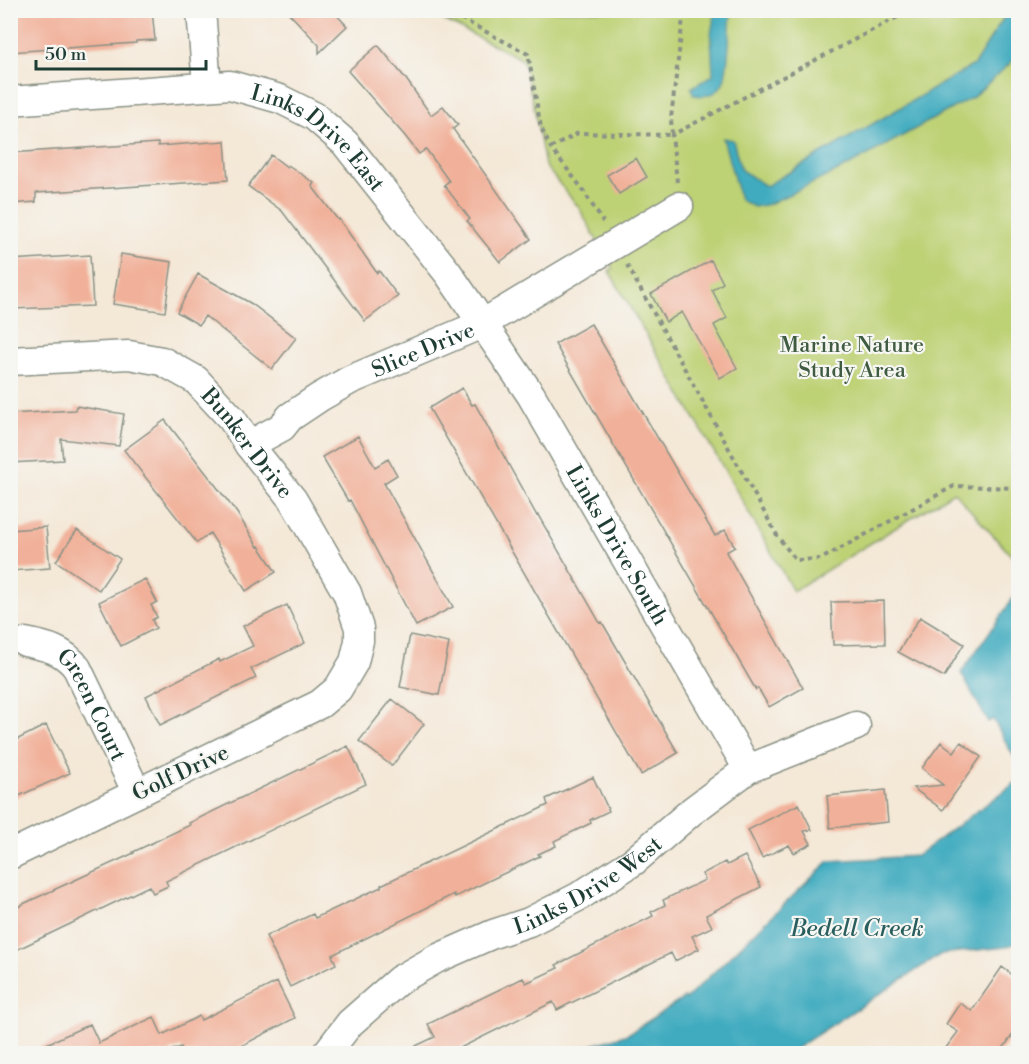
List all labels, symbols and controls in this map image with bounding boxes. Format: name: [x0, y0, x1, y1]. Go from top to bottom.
scale bar: [36, 33, 206, 71]
text: 50 m: [45, 43, 87, 66]
street label: Links Drive East: [247, 79, 390, 197]
street label: Slice Drive: [368, 317, 479, 384]
park label: Marine Nature Study Area: [780, 332, 924, 384]
street label: Bunker Drive: [194, 382, 298, 504]
street label: Links Drive South: [559, 460, 674, 630]
street label: Green Court: [51, 643, 132, 766]
street label: Golf Drive: [128, 739, 233, 807]
street label: Links Drive West: [510, 831, 668, 941]
water label: Bedell Creek: [789, 914, 924, 944]

